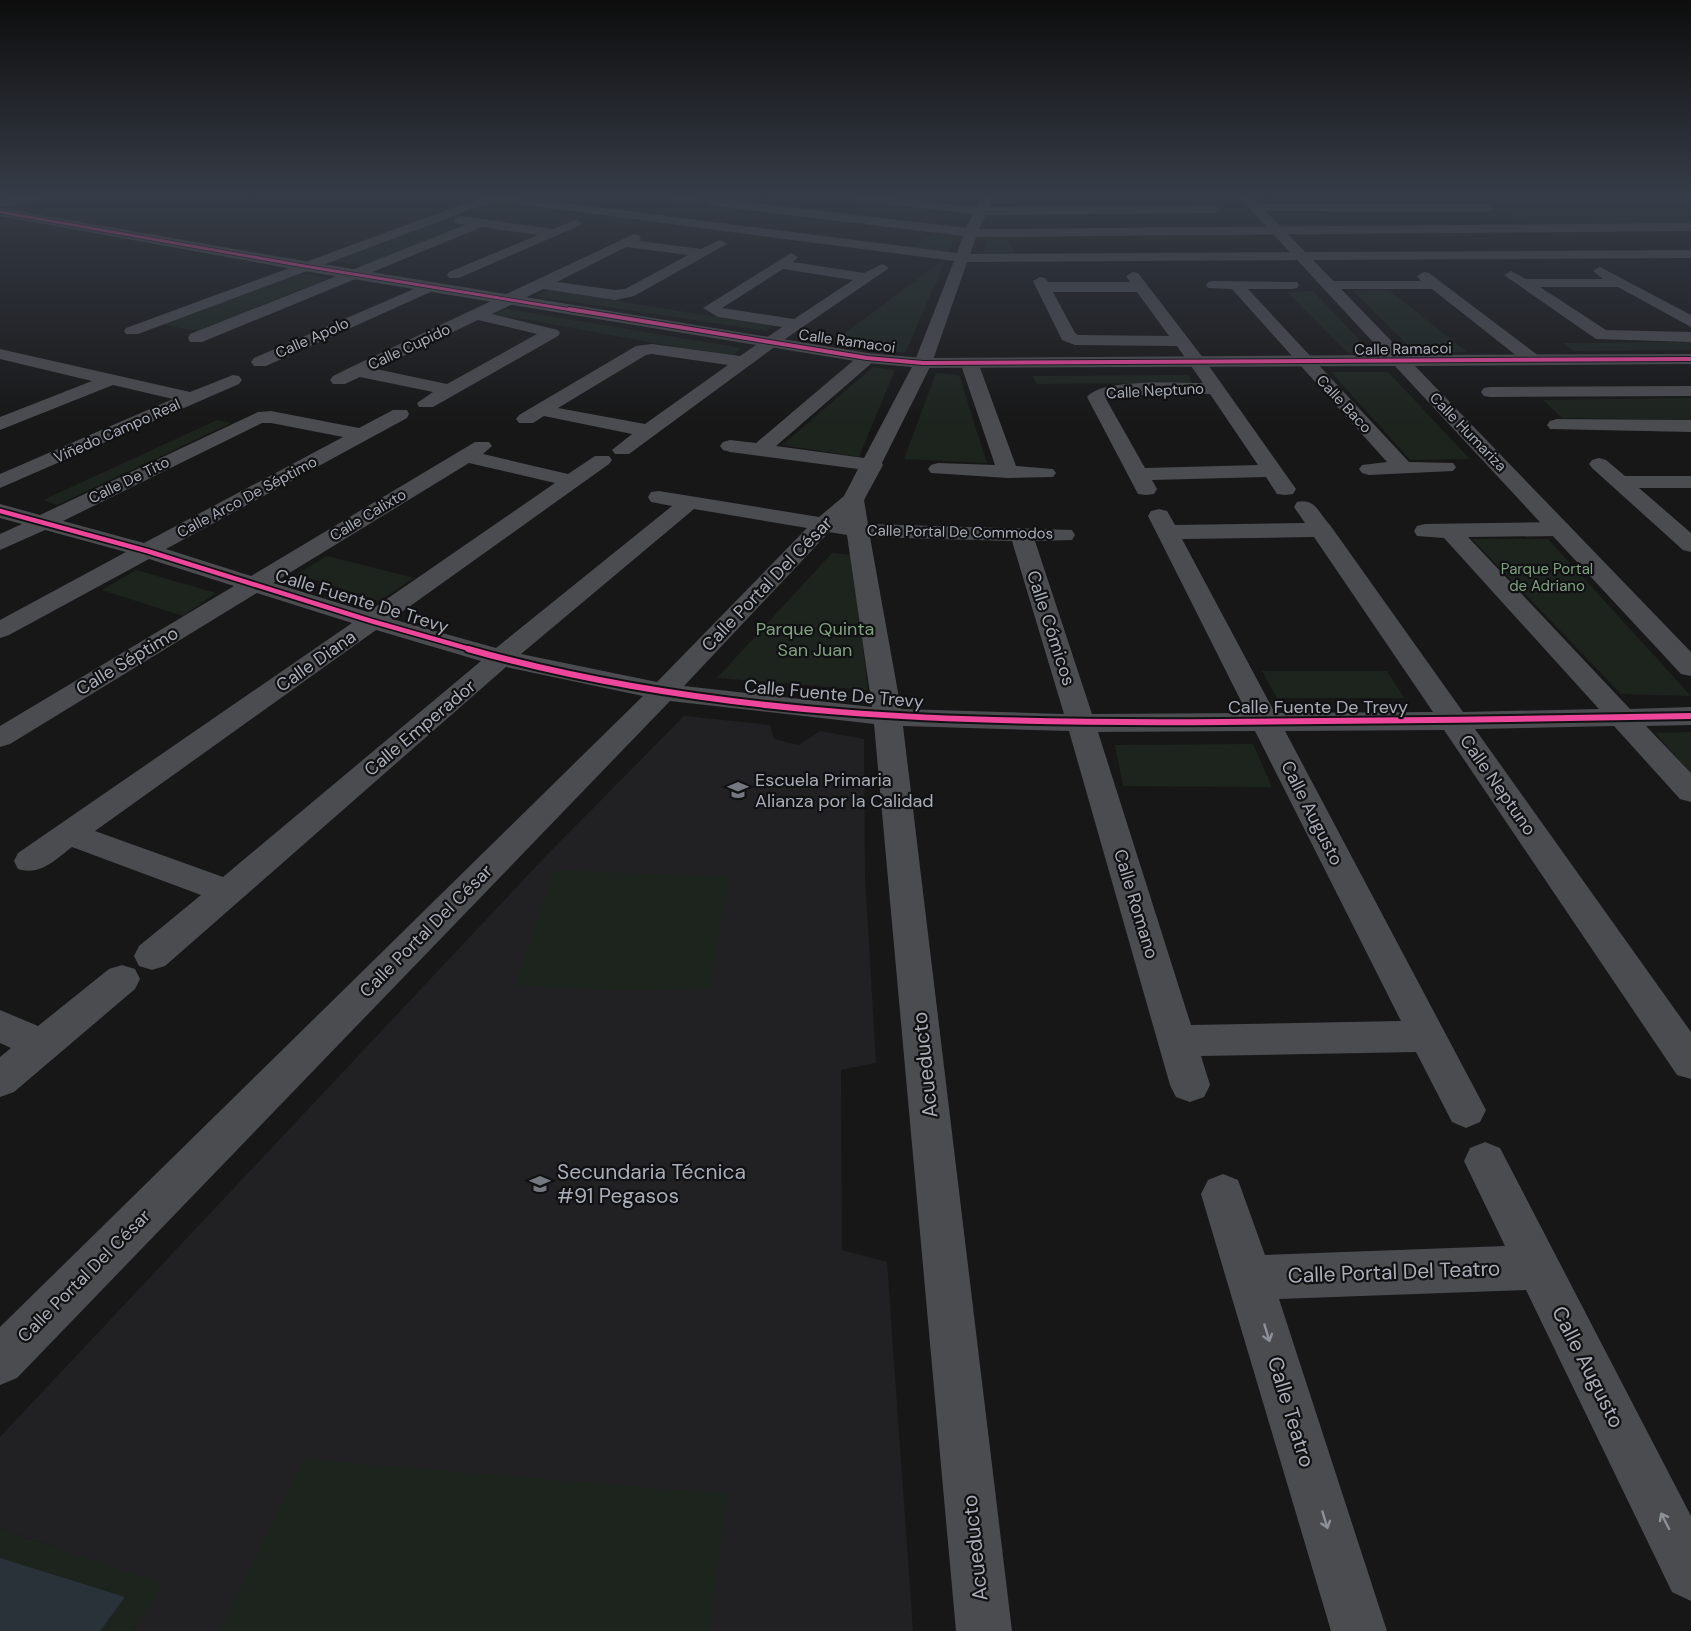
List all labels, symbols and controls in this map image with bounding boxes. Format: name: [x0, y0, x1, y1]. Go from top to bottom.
street label: Calle Apolo: [272, 313, 352, 363]
street label: Calle Cupido: [365, 319, 454, 375]
street label: Calle Ramacoi: [797, 324, 897, 358]
street label: Calle Ramacoi: [1354, 338, 1452, 360]
street label: Calle Baco: [1312, 371, 1376, 438]
street label: Calle Neptuno: [1106, 378, 1205, 404]
street label: Calle Humariza: [1425, 388, 1511, 476]
street label: Viñedo Campo Real: [51, 394, 183, 468]
street label: Calle De Tito: [85, 452, 173, 508]
street label: Calle Arco De Séptimo: [174, 452, 321, 542]
street label: Calle Calixto: [326, 484, 410, 546]
street label: Calle Portal Del César: [696, 511, 838, 657]
street label: Calle Portal De Commodos: [867, 520, 1053, 544]
park label: Parque Portal de Adriano: [1501, 559, 1593, 596]
street label: Calle Fuente De Trevy: [272, 563, 452, 639]
street label: Calle Cómicos: [1021, 567, 1081, 689]
park label: Parque Quinta San Juan: [756, 617, 874, 662]
street label: Calle Séptimo: [71, 621, 183, 701]
street label: Calle Diana: [271, 625, 361, 697]
street label: Calle Emperador: [359, 674, 481, 782]
street label: Calle Fuente De Trevy: [743, 674, 925, 714]
street label: Calle Fuente De Trevy: [1228, 695, 1408, 719]
street label: Calle Neptuno: [1454, 730, 1542, 840]
street label: Calle Augusto: [1275, 757, 1349, 869]
place label: Escuela Primaria Alianza por la Calidad: [755, 768, 934, 813]
school or university icon: Escuela Primaria Alianza por la Calidad: [726, 778, 750, 802]
street label: Calle Romano: [1108, 846, 1164, 962]
street label: Calle Portal Del César: [354, 859, 498, 1003]
street label: Acueducto: [906, 1010, 944, 1120]
place label: Secundaria Técnica #91 Pegasos: [557, 1158, 746, 1210]
school or university icon: Secundaria Técnica #91 Pegasos: [528, 1172, 552, 1196]
street label: Calle Portal Del César: [12, 1204, 156, 1348]
street label: Calle Portal Del Teatro: [1287, 1254, 1501, 1290]
street label: Calle Augusto: [1545, 1301, 1631, 1433]
one-way arrow: [1262, 1323, 1273, 1342]
street label: Calle Teatro: [1261, 1353, 1321, 1471]
street label: Acueducto: [956, 1493, 994, 1603]
one-way arrow: [1320, 1510, 1331, 1529]
one-way arrow: [1659, 1512, 1670, 1530]

